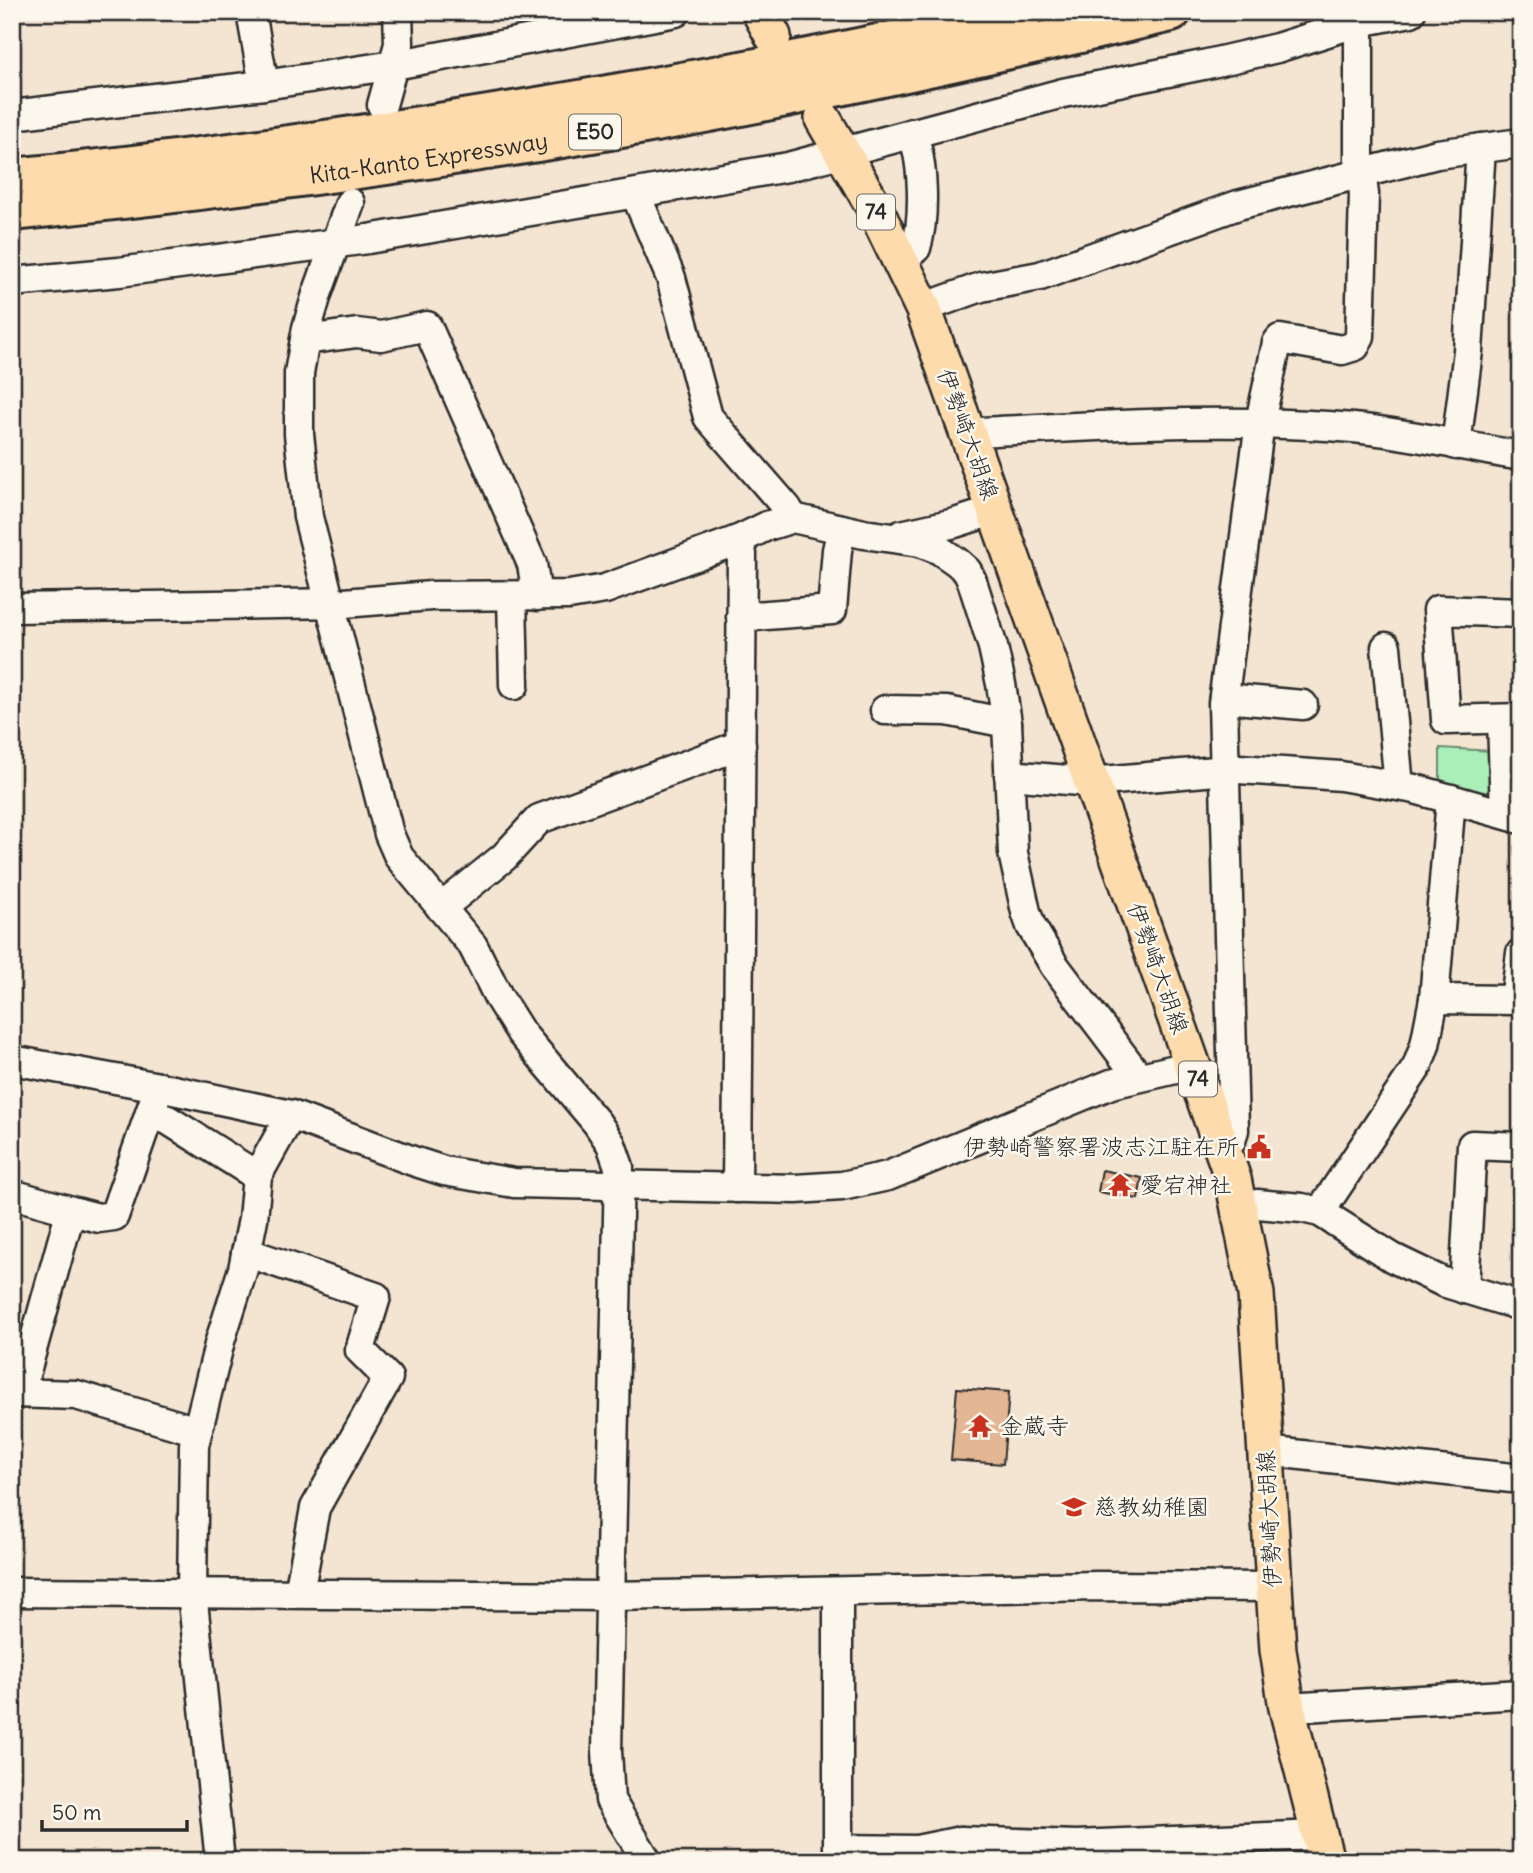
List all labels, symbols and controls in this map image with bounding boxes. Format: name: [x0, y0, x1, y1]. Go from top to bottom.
road number: E50: [569, 114, 621, 150]
street label: Kita-Kanto Expressway: [308, 126, 550, 190]
road number: 74: [857, 194, 895, 230]
street label: 伊勢崎大胡線: [931, 364, 1006, 504]
street label: 伊勢崎大胡線: [1121, 898, 1196, 1038]
road number: 74: [1179, 1062, 1217, 1096]
place label: 伊勢崎警察署波志江駐在所: [963, 1132, 1239, 1161]
public building icon: 伊勢崎警察署波志江駐在所: [1245, 1133, 1273, 1161]
place label: 愛宕神社: [1140, 1170, 1232, 1199]
temple icon: 愛宕神社: [1106, 1171, 1134, 1199]
place label: 金蔵寺: [1000, 1411, 1069, 1440]
temple icon: 金蔵寺: [966, 1412, 994, 1440]
street label: 伊勢崎大胡線: [1250, 1449, 1287, 1589]
place label: 慈教幼稚園: [1094, 1492, 1209, 1521]
school or university icon: 慈教幼稚園: [1060, 1493, 1088, 1521]
scale bar: [42, 1789, 187, 1833]
text: 50 m: [52, 1799, 101, 1826]

